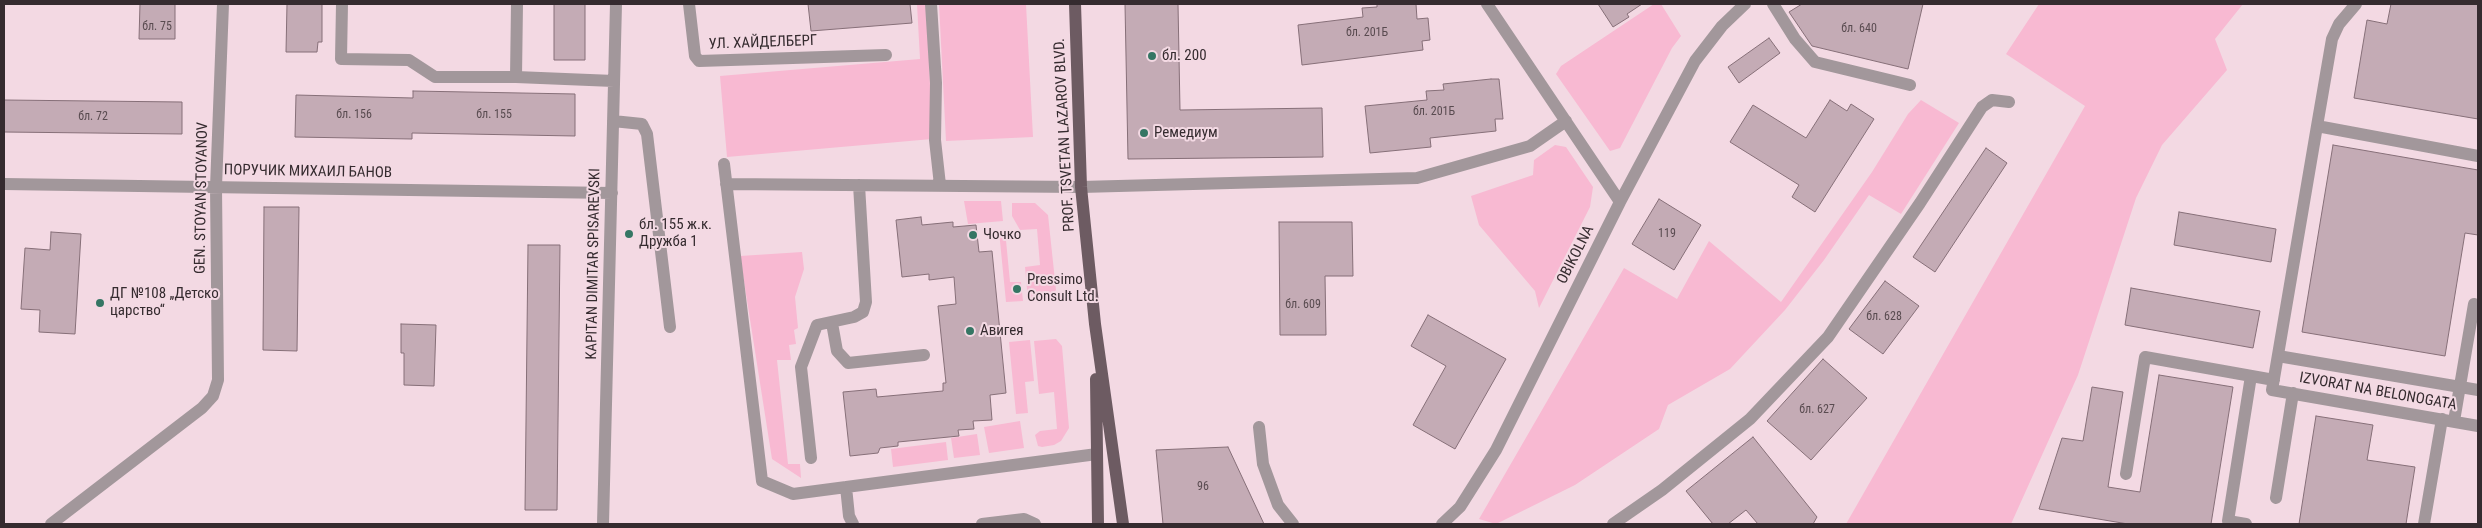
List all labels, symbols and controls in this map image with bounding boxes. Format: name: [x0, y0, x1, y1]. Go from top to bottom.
house number: бл. 75: [142, 20, 172, 34]
house number: бл. 640: [1841, 22, 1877, 36]
house number: бл. 201Б: [1346, 26, 1388, 40]
street label: УЛ. ХАЙДЕЛБЕРГ: [708, 32, 818, 54]
street label: PROF. TSVETAN LAZAROV BLVD.: [1051, 38, 1079, 232]
place label: бл. 200: [1162, 47, 1207, 65]
marker: бл. 200: [1146, 50, 1158, 62]
house number: бл. 201Б: [1413, 105, 1455, 119]
house number: бл. 156: [336, 108, 372, 122]
house number: бл. 155: [476, 108, 512, 122]
house number: бл. 72: [78, 110, 108, 124]
street label: GEN. STOYAN STOYANOV: [192, 122, 212, 274]
place label: Ремедиум: [1154, 124, 1218, 142]
marker: Ремедиум: [1138, 127, 1150, 139]
street label: ПОРУЧИК МИХАИЛ БАНОВ: [224, 162, 392, 182]
street label: KAPITAN DIMITAR SPISAREVSKI: [583, 168, 605, 360]
place label: бл. 155 ж.к. Дружба 1: [639, 216, 712, 251]
street label: OBIKOLNA: [1554, 223, 1598, 287]
place label: Чочко: [983, 226, 1021, 244]
house number: 119: [1658, 227, 1676, 241]
marker: бл. 155 ж.к. Дружба 1: [623, 228, 635, 240]
marker: Чочко: [967, 229, 979, 241]
place label: Pressimo Consult Ltd.: [1027, 271, 1099, 306]
marker: Pressimo Consult Ltd.: [1011, 283, 1023, 295]
place label: ДГ №108 „Детско царство“: [110, 285, 219, 320]
marker: ДГ №108 „Детско царство“: [94, 297, 106, 309]
house number: бл. 609: [1285, 298, 1321, 312]
house number: бл. 628: [1866, 310, 1902, 324]
place label: Авигея: [980, 322, 1024, 340]
marker: Авигея: [964, 325, 976, 337]
street label: IZVORAT NA BELONOGATA: [2298, 369, 2458, 415]
house number: бл. 627: [1799, 403, 1835, 417]
house number: 96: [1197, 480, 1209, 494]

